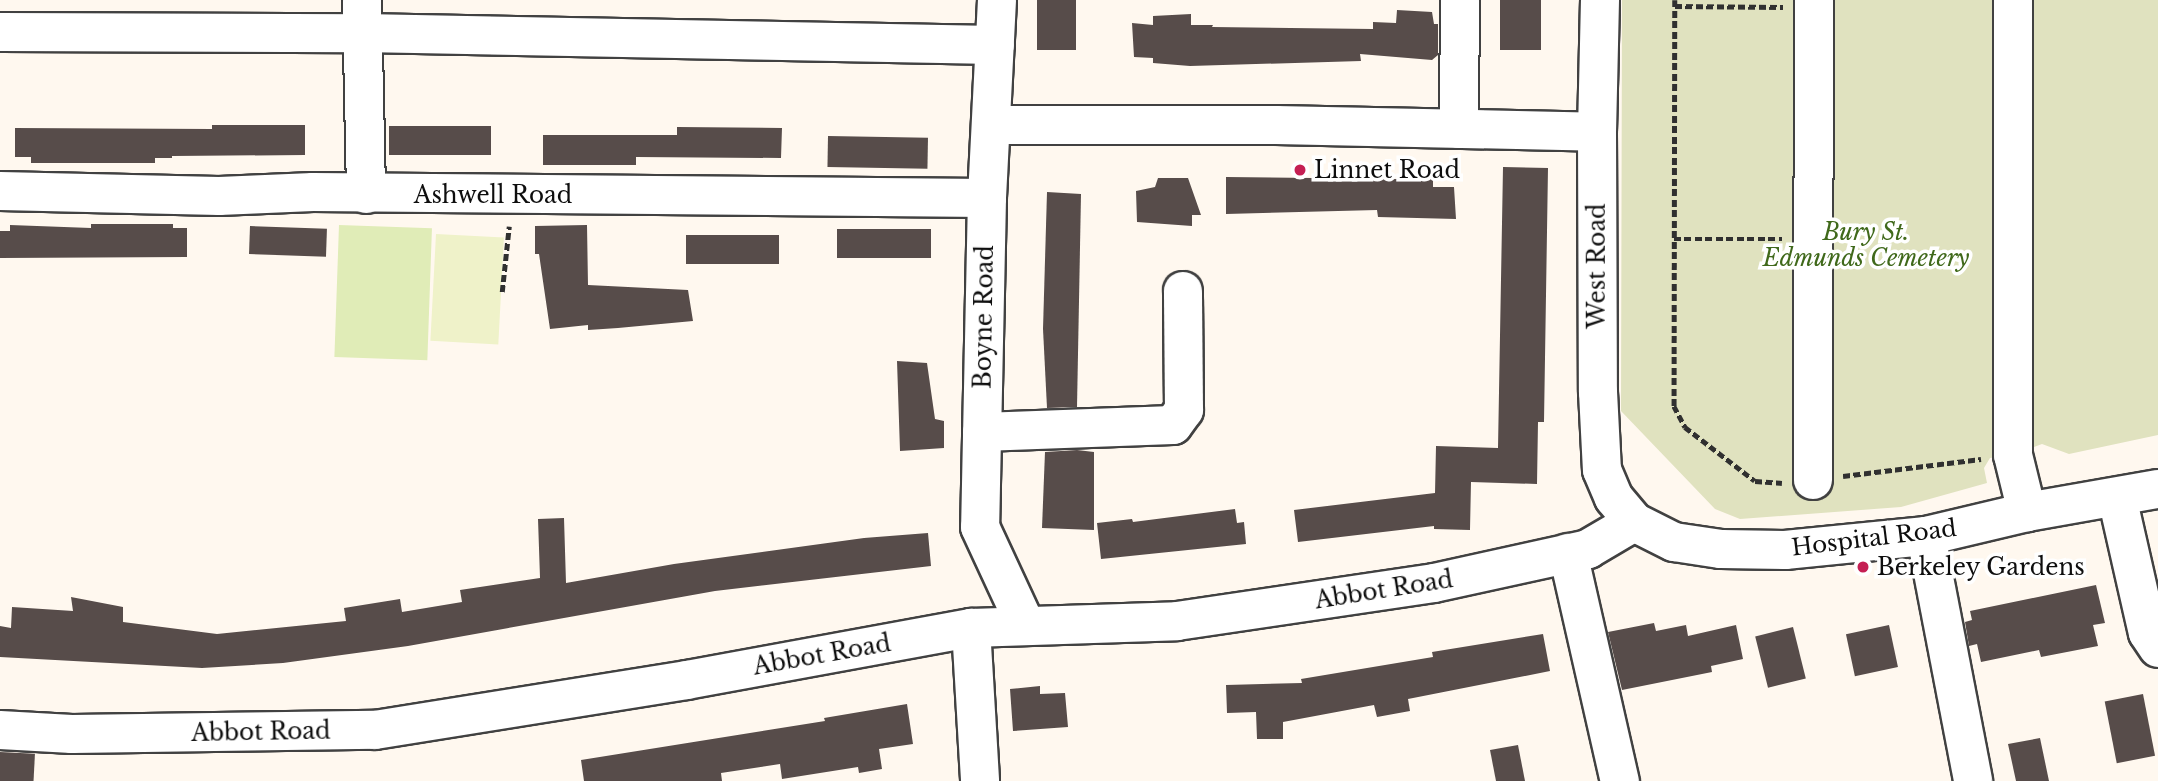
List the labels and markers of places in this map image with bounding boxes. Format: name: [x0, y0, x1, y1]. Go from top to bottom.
place label: Linnet Road: [1314, 156, 1460, 184]
marker: Linnet Road: [1292, 162, 1308, 178]
place label: Berkeley Gardens: [1877, 553, 2085, 581]
marker: Berkeley Gardens: [1855, 559, 1871, 575]

